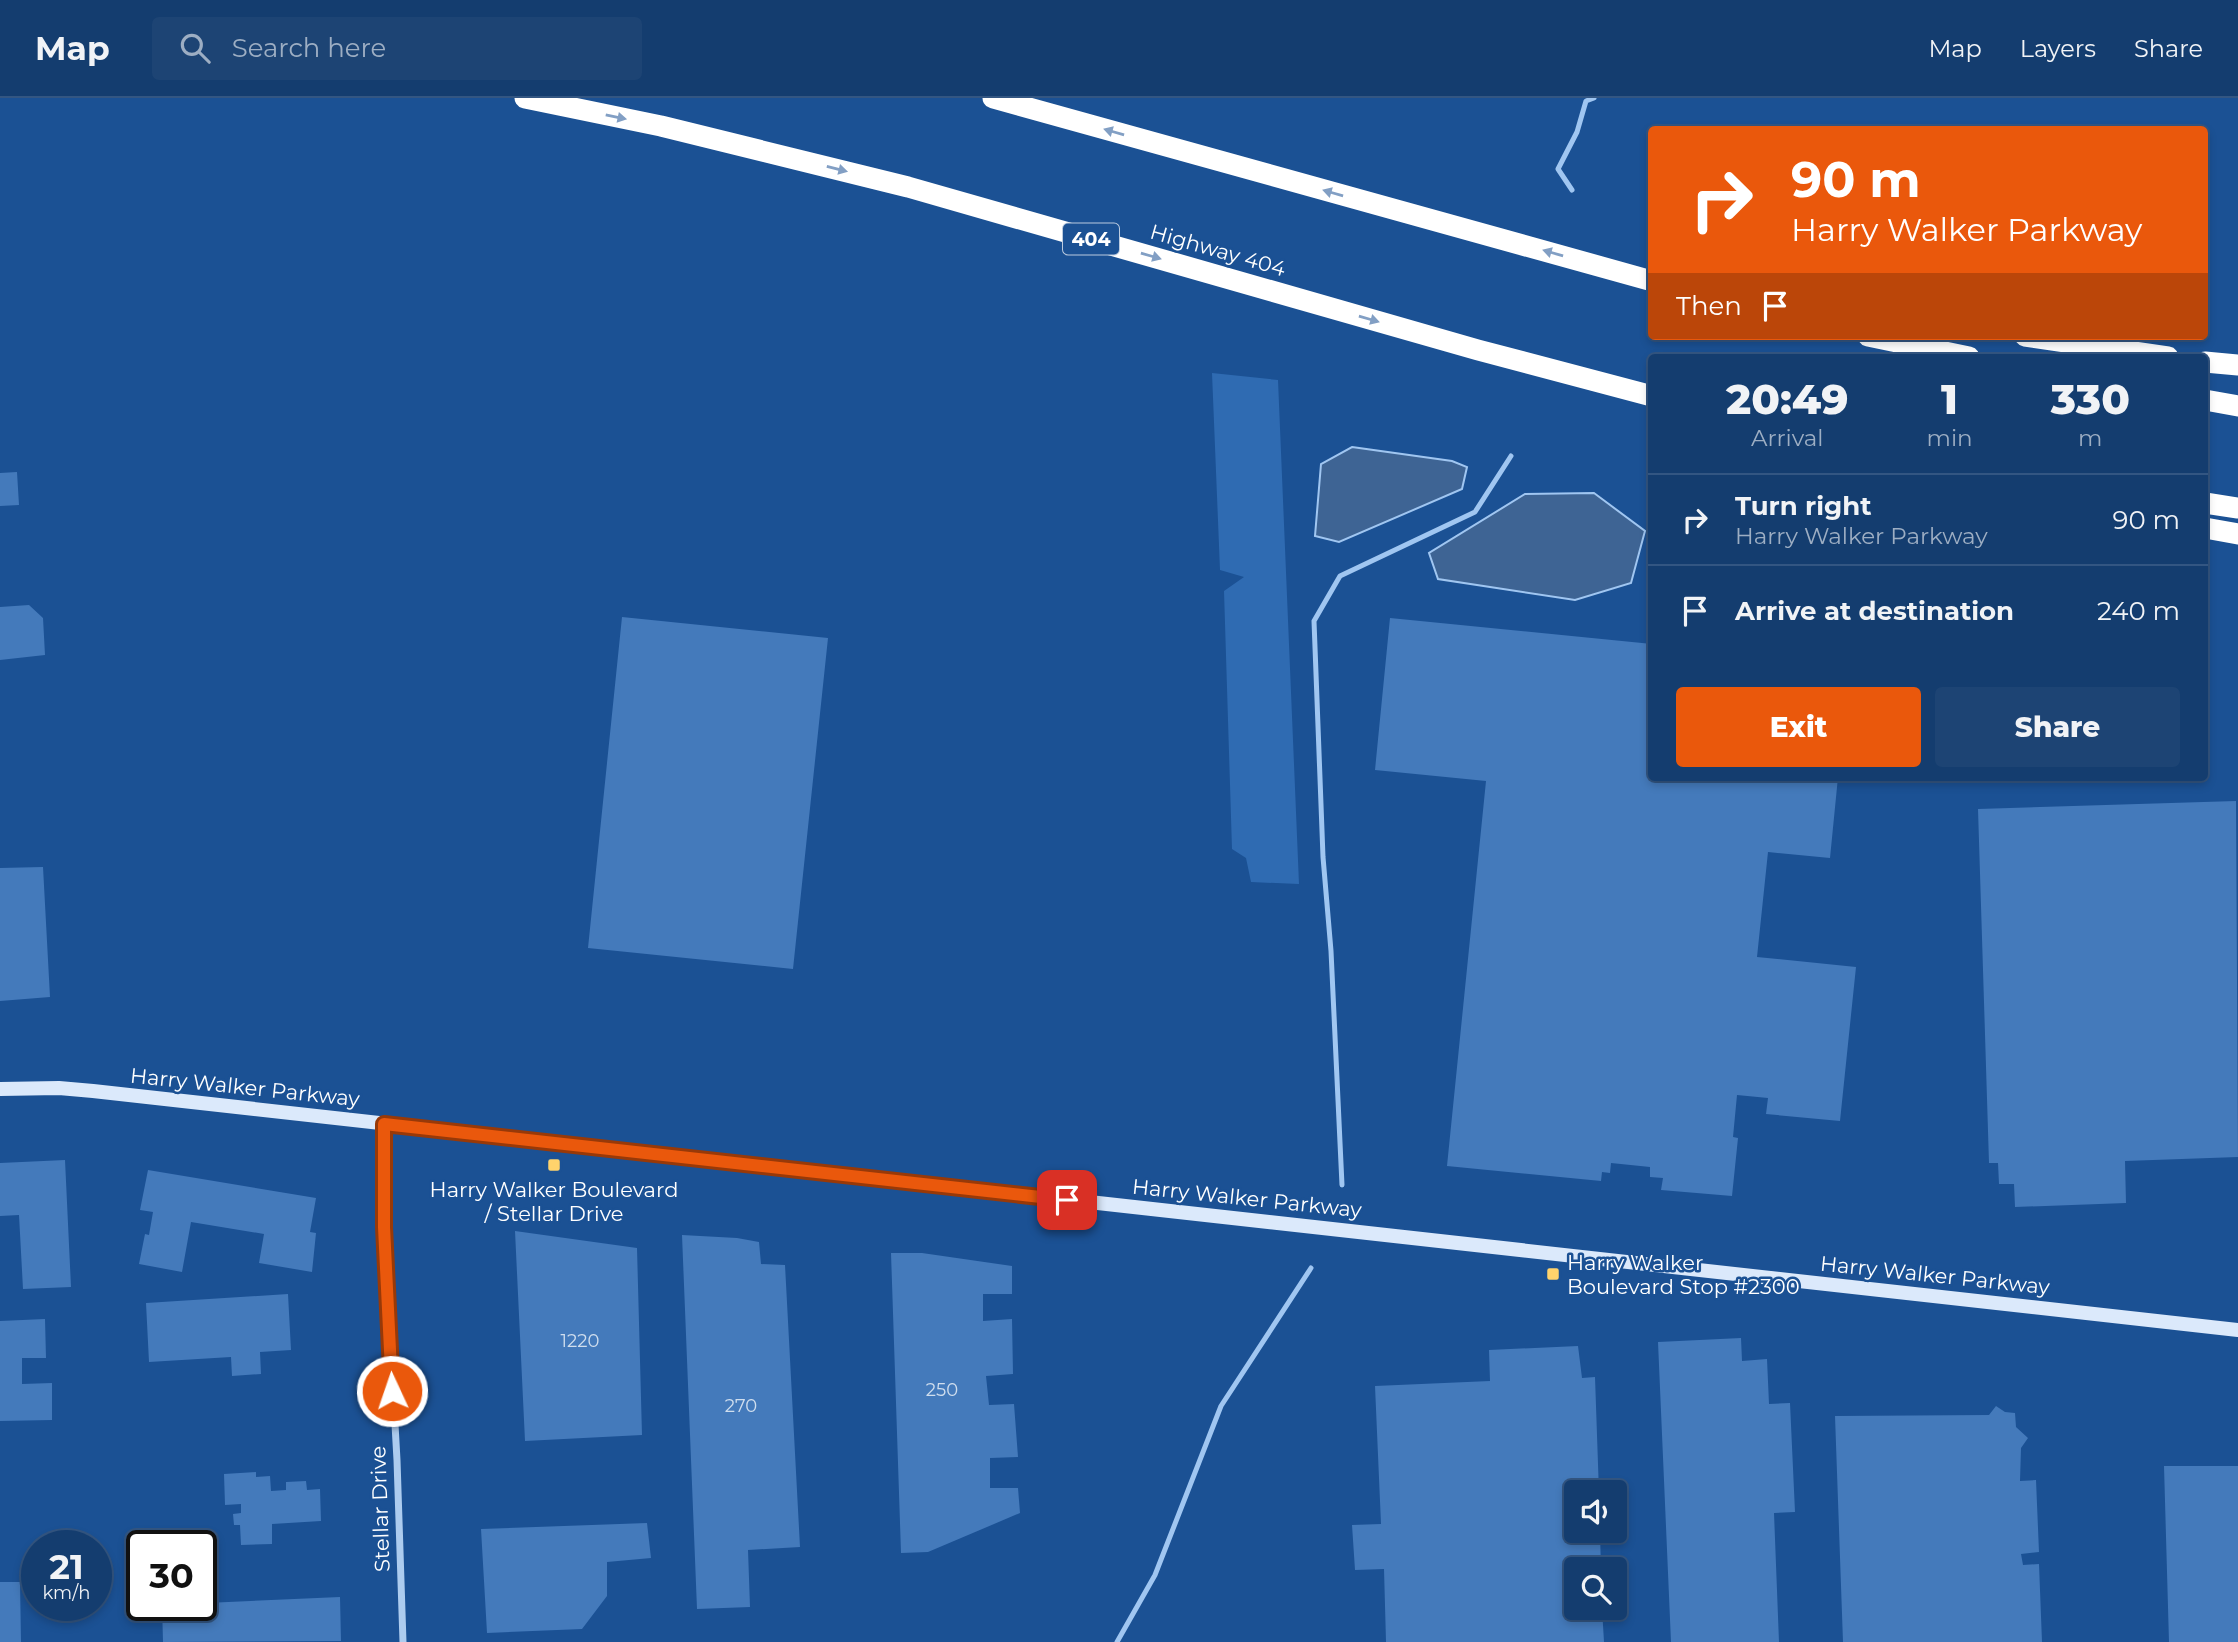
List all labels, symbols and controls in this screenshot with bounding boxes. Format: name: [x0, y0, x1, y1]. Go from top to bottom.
search box: [152, 17, 642, 80]
text: Map: [35, 28, 110, 68]
icon: search: [176, 29, 214, 67]
text: Search here: [232, 32, 386, 64]
text: Map: [1928, 34, 1982, 63]
text: Layers: [2020, 34, 2096, 63]
text: Share: [2134, 34, 2203, 63]
one-way arrow: [605, 111, 627, 122]
one-way arrow: [1103, 126, 1124, 136]
text: 90 m: [1791, 150, 1921, 209]
icon: right: [1676, 154, 1767, 245]
one-way arrow: [826, 164, 848, 175]
one-way arrow: [1323, 187, 1344, 197]
text: Harry Walker Parkway: [1791, 210, 2142, 249]
street label: Highway 404: [1147, 219, 1289, 281]
road number: 404: [1063, 223, 1119, 254]
one-way arrow: [1542, 248, 1563, 258]
one-way arrow: [1141, 251, 1162, 261]
icon: arrive: [1756, 287, 1794, 325]
text: Then: [1676, 290, 1742, 322]
one-way arrow: [1359, 314, 1380, 324]
text: 20:49: [1726, 373, 1848, 425]
text: 1: [1941, 373, 1958, 425]
text: 330: [2051, 373, 2130, 425]
text: Arrival: [1751, 424, 1824, 452]
text: min: [1927, 424, 1973, 452]
text: m: [2078, 424, 2103, 452]
text: Turn right: [1735, 490, 1871, 522]
icon: right: [1676, 501, 1714, 539]
text: 90 m: [2113, 504, 2180, 536]
text: Harry Walker Parkway: [1735, 522, 1988, 550]
icon: arrive: [1676, 592, 1714, 630]
text: Arrive at destination: [1735, 595, 2014, 627]
text: 240 m: [2097, 595, 2180, 627]
button: Exit: [1676, 687, 1921, 767]
button: Share: [1935, 687, 2180, 767]
street label: Harry Walker Parkway: [129, 1063, 362, 1112]
marker: Harry Walker Boulevard / Stellar Drive: [546, 1157, 562, 1173]
pin: [1037, 1170, 1097, 1230]
street label: Harry Walker Parkway: [1131, 1174, 1364, 1223]
place label: Harry Walker Boulevard / Stellar Drive: [430, 1177, 678, 1226]
icon: arrive: [1048, 1181, 1086, 1219]
place label: Harry Walker Boulevard Stop #2300: [1567, 1250, 1800, 1299]
street label: Harry Walker Parkway: [1819, 1251, 2052, 1300]
marker: Harry Walker Boulevard Stop #2300: [1545, 1266, 1561, 1282]
house number: 1220: [561, 1330, 599, 1352]
position arrow: [355, 1354, 429, 1428]
house number: 250: [926, 1379, 958, 1401]
house number: 270: [725, 1395, 757, 1417]
street label: Stellar Drive: [365, 1445, 395, 1573]
map controls: [1564, 1480, 1627, 1620]
button: sound: [1564, 1480, 1627, 1543]
speed limit sign: 30: [126, 1530, 217, 1621]
text: 21: [49, 1545, 84, 1588]
button: search: [1564, 1557, 1627, 1620]
text: km/h: [42, 1582, 91, 1604]

